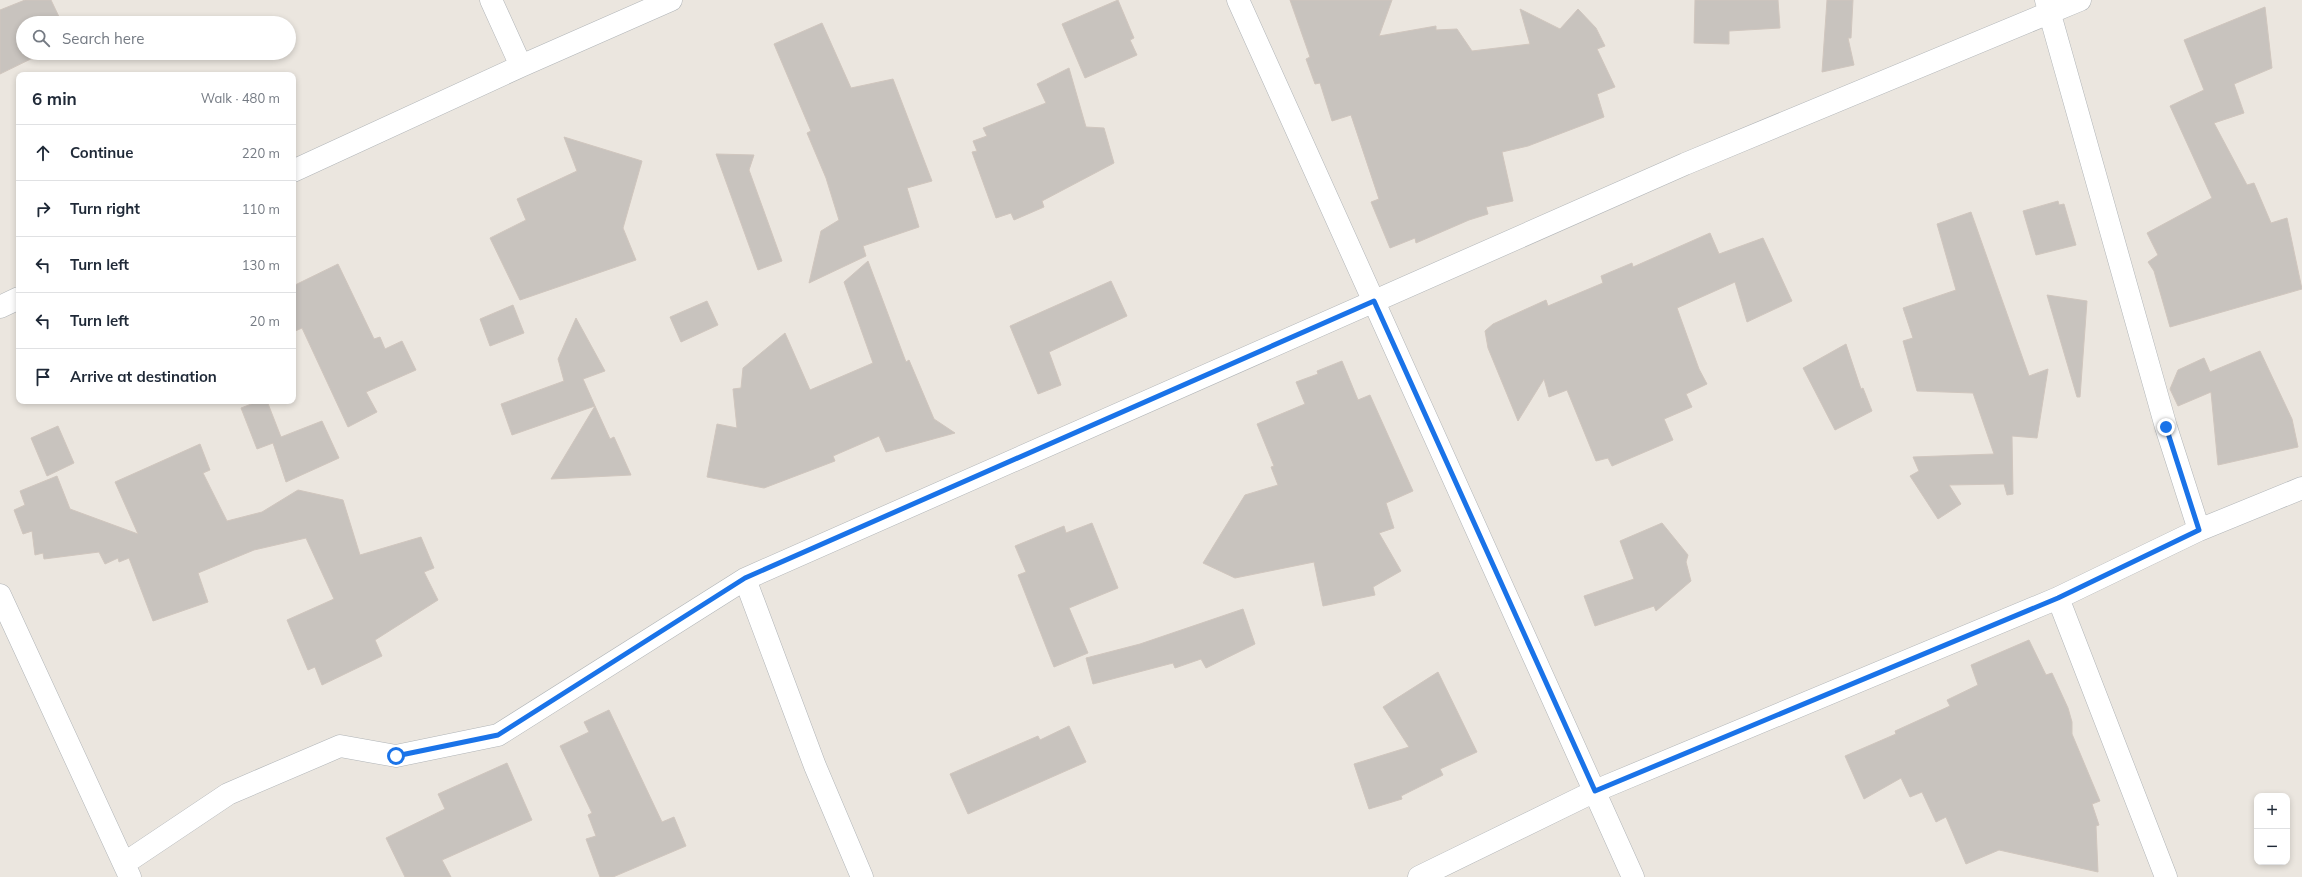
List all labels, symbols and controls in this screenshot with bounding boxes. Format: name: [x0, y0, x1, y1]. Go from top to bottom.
search box: [16, 16, 296, 60]
icon: search: [30, 27, 52, 49]
text: Search here: [62, 29, 144, 48]
text: 6 min: [32, 88, 77, 109]
text: Walk · 480 m: [201, 90, 280, 106]
icon: ahead: [32, 142, 54, 164]
text: Continue: [70, 143, 133, 162]
text: 220 m: [242, 145, 280, 161]
icon: right: [32, 198, 54, 220]
text: Turn right: [70, 199, 140, 218]
text: 110 m: [242, 201, 280, 217]
icon: left: [32, 254, 54, 276]
text: Turn left: [70, 255, 129, 274]
text: 130 m: [242, 257, 280, 273]
icon: left: [32, 310, 54, 332]
text: Turn left: [70, 311, 129, 330]
text: 20 m: [250, 313, 280, 329]
icon: arrive: [32, 366, 54, 388]
text: Arrive at destination: [70, 367, 217, 386]
route end: [2157, 418, 2175, 436]
route start: [387, 747, 405, 765]
map controls: [2254, 793, 2290, 865]
button: +: [2254, 793, 2290, 829]
button: −: [2254, 829, 2290, 865]

